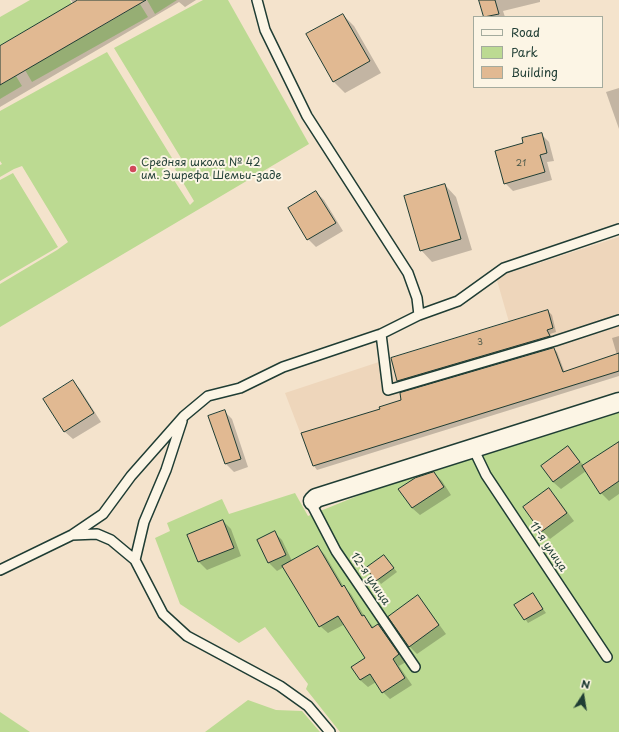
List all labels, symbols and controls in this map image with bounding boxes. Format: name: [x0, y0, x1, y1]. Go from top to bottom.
legend: [473, 16, 603, 88]
text: Road: [511, 23, 540, 41]
text: Park: [511, 43, 538, 61]
text: Building: [511, 63, 558, 81]
place label: Средняя школа № 42 им. Эшрефа Шемьи-заде: [141, 156, 282, 182]
house number: 21: [516, 159, 526, 169]
marker: Средняя школа № 42 им. Эшрефа Шемьи-заде: [128, 164, 138, 174]
house number: 3: [477, 338, 483, 348]
street label: 11-я улица: [527, 520, 569, 574]
street label: 12-я улица: [348, 550, 392, 608]
text: N: [580, 675, 592, 693]
north arrow: [563, 676, 603, 716]

